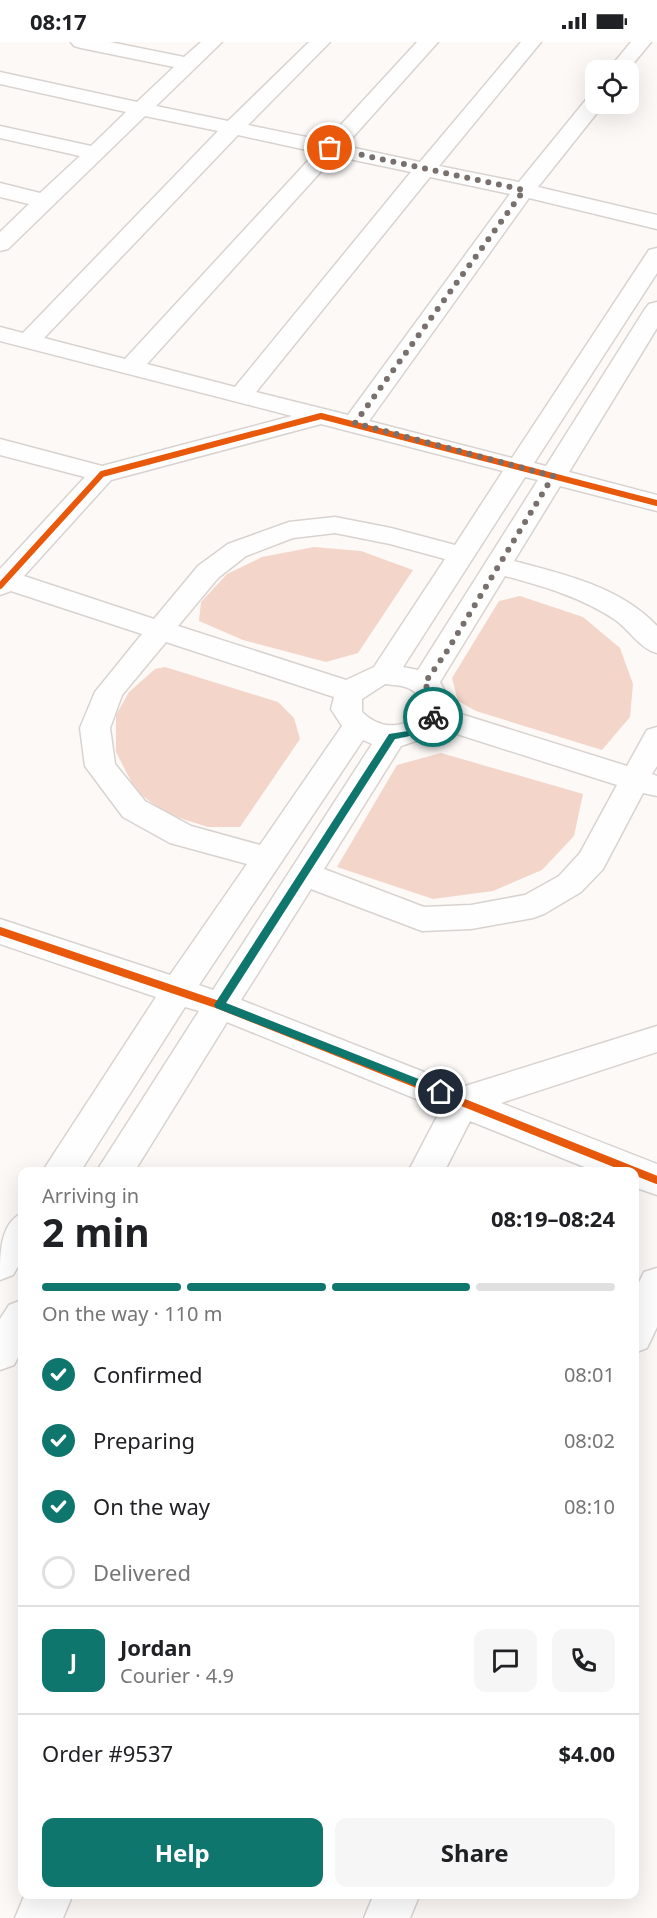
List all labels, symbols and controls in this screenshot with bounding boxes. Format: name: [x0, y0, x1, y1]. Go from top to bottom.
text: 08:17: [30, 6, 87, 36]
map controls: [585, 60, 639, 114]
button: locate: [585, 60, 639, 114]
pin: [304, 122, 355, 173]
icon: bag: [313, 131, 346, 164]
courier: [403, 687, 463, 747]
icon: bike: [417, 701, 450, 734]
pin: [415, 1066, 466, 1117]
icon: home: [424, 1075, 457, 1108]
text: Arriving in: [42, 1182, 139, 1209]
text: 08:19–08:24: [491, 1203, 615, 1233]
text: 2 min: [42, 1205, 149, 1258]
text: On the way · 110 m: [42, 1300, 222, 1327]
icon: check: [42, 1358, 75, 1391]
text: Confirmed: [93, 1359, 203, 1389]
text: 08:01: [564, 1361, 615, 1388]
icon: check: [42, 1424, 75, 1457]
text: Preparing: [93, 1425, 195, 1455]
text: 08:02: [564, 1427, 615, 1454]
icon: check: [42, 1490, 75, 1523]
text: On the way: [93, 1491, 210, 1521]
text: 08:10: [564, 1493, 615, 1520]
text: Delivered: [93, 1557, 191, 1587]
button: chat: [474, 1629, 537, 1692]
button: phone: [552, 1629, 615, 1692]
text: Jordan: [120, 1632, 192, 1662]
text: J: [70, 1645, 77, 1675]
text: Courier · 4.9: [120, 1662, 234, 1689]
text: Order #9537: [42, 1738, 173, 1768]
text: $4.00: [558, 1738, 615, 1768]
button: Help: [42, 1818, 323, 1887]
button: Share: [335, 1818, 615, 1887]

